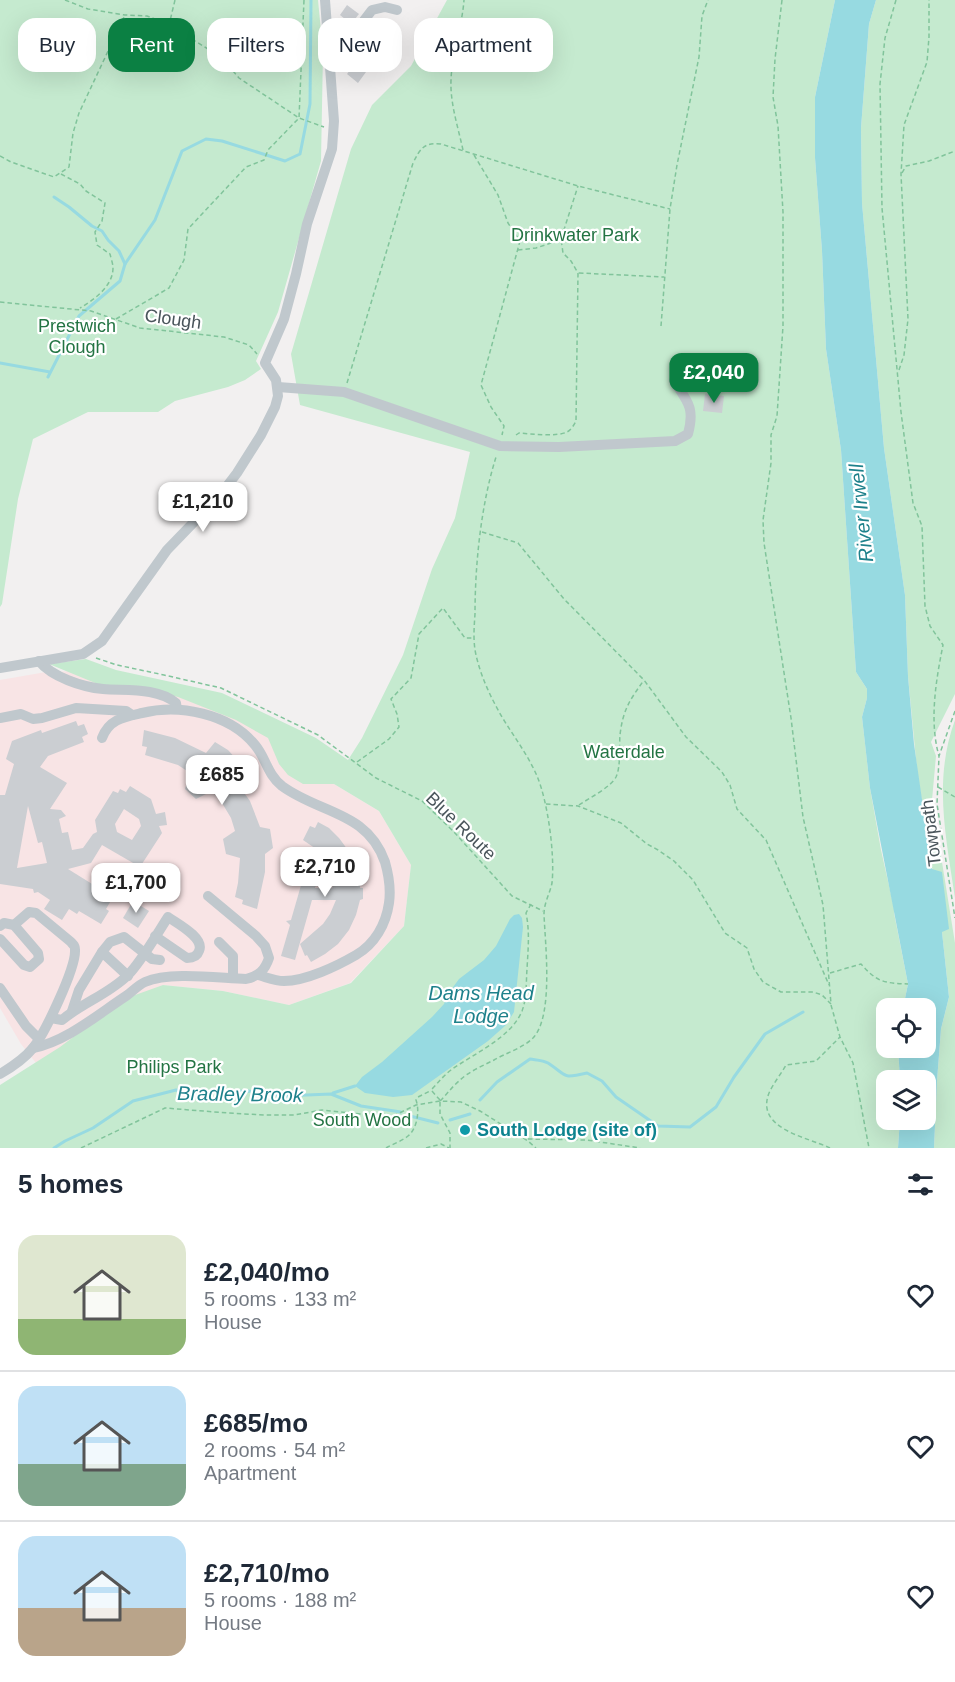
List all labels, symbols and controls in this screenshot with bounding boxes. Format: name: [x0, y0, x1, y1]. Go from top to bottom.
chip: Buy: [18, 18, 96, 72]
chip: Rent: [108, 18, 195, 72]
chip: Filters: [207, 18, 306, 72]
chip: New: [318, 18, 402, 72]
chip: Apartment: [414, 18, 553, 72]
park label: Drinkwater Park: [511, 225, 640, 245]
street label: Clough: [143, 305, 203, 333]
park label: Prestwich Clough: [38, 316, 116, 357]
pin: £2,040: [665, 353, 763, 404]
text: £2,040: [683, 361, 745, 383]
water label: River Irwell: [845, 462, 877, 563]
pin: £1,210: [154, 482, 252, 533]
text: £1,210: [172, 490, 234, 512]
park label: Waterdale: [583, 742, 665, 762]
pin: £685: [186, 755, 258, 806]
text: £685: [200, 763, 244, 785]
street label: Blue Route: [422, 788, 500, 864]
street label: Towpath: [917, 799, 945, 867]
pin: £2,710: [276, 847, 374, 898]
text: £2,710: [294, 855, 356, 877]
pin: £1,700: [87, 863, 185, 914]
text: £1,700: [105, 871, 167, 893]
water label: Dams Head Lodge: [428, 982, 535, 1027]
map controls: [876, 998, 936, 1130]
button: locate: [876, 998, 936, 1058]
park label: Philips Park: [126, 1057, 223, 1077]
button: layers: [876, 1070, 936, 1130]
water label: Bradley Brook: [177, 1082, 304, 1106]
park label: South Wood: [313, 1110, 411, 1130]
place label: South Lodge (site of): [477, 1120, 657, 1140]
marker: South Lodge (site of): [458, 1123, 472, 1137]
icon: filters: [904, 1168, 937, 1201]
text: 5 homes: [18, 1169, 124, 1199]
text: £2,040/mo: [204, 1257, 330, 1287]
icon: home: [66, 1259, 138, 1331]
icon: heart: [904, 1279, 937, 1312]
text: 5 rooms · 133 m²: [204, 1288, 356, 1310]
text: House: [204, 1311, 262, 1333]
text: £685/mo: [204, 1408, 308, 1438]
icon: home: [66, 1410, 138, 1482]
icon: heart: [904, 1430, 937, 1463]
text: 2 rooms · 54 m²: [204, 1439, 345, 1461]
text: Apartment: [204, 1462, 296, 1484]
text: £2,710/mo: [204, 1558, 330, 1588]
icon: home: [66, 1560, 138, 1632]
icon: heart: [904, 1580, 937, 1613]
text: 5 rooms · 188 m²: [204, 1589, 356, 1611]
text: House: [204, 1612, 262, 1634]

